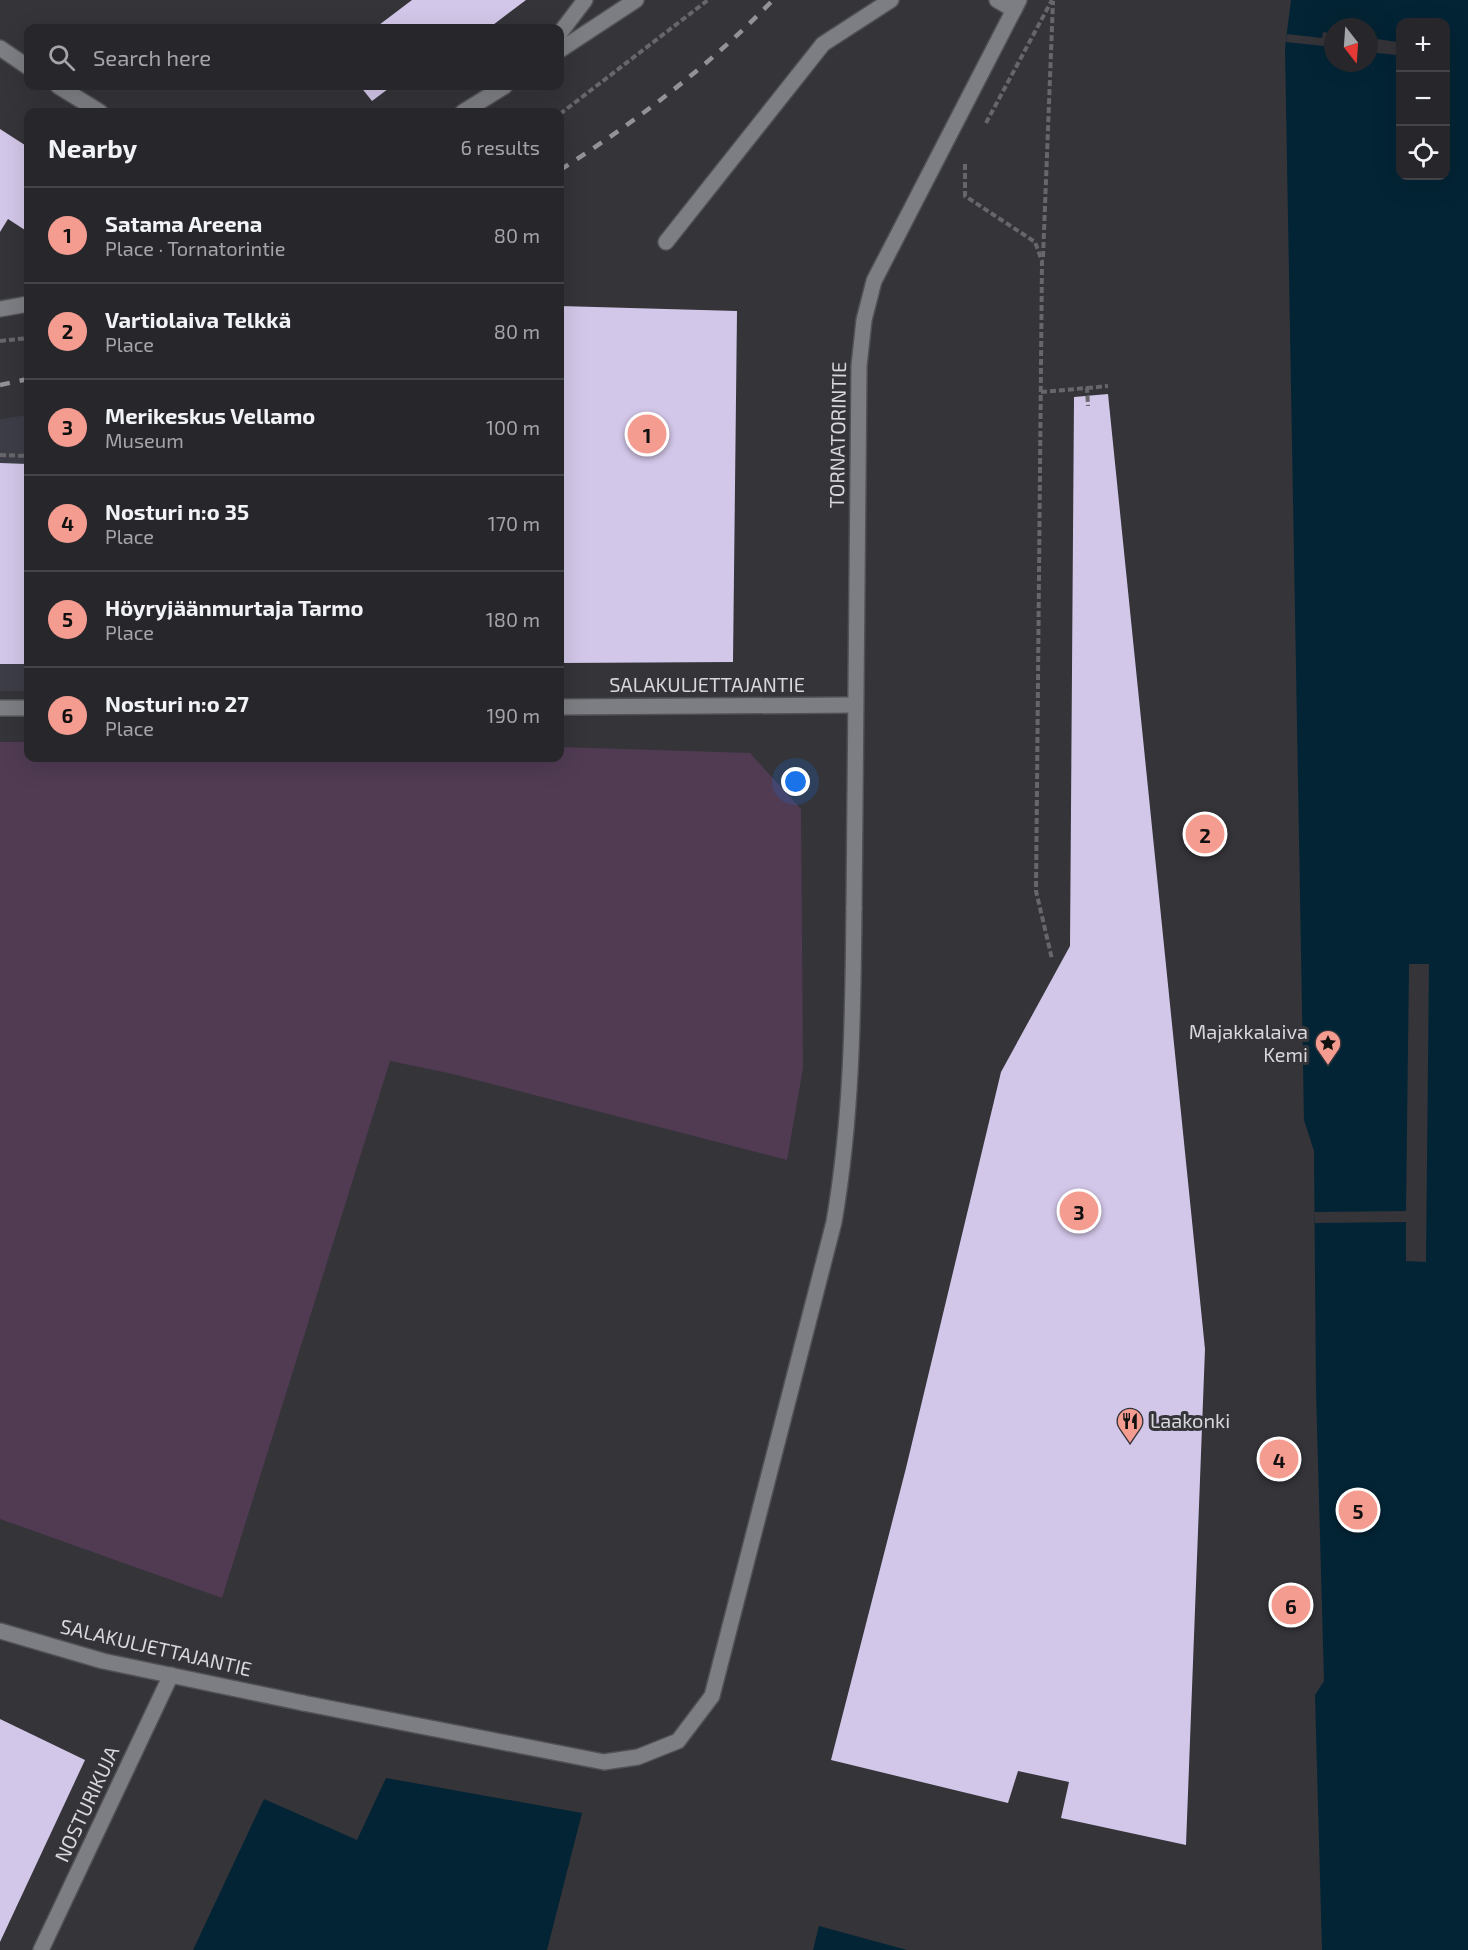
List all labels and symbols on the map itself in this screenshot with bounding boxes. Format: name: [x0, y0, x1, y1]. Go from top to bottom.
north arrow: [1324, 18, 1378, 72]
street label: TORNATORINTIE: [824, 361, 850, 509]
pin: 1: [628, 412, 666, 456]
street label: SALAKULJETTAJANTIE: [609, 672, 805, 696]
your location: [781, 767, 810, 796]
pin: 2: [1186, 812, 1224, 856]
place label: Majakkalaiva Kemi: [1189, 1019, 1308, 1066]
place icon: Majakkalaiva Kemi: [1313, 1028, 1343, 1066]
pin: 3: [1060, 1188, 1098, 1234]
restaurant icon: Laakonki: [1115, 1406, 1145, 1444]
place label: Laakonki: [1150, 1408, 1230, 1432]
pin: 4: [1260, 1436, 1298, 1482]
pin: 5: [1338, 1488, 1378, 1532]
pin: 6: [1272, 1582, 1310, 1628]
street label: SALAKULJETTAJANTIE: [58, 1613, 254, 1681]
street label: NOSTURIKUJA: [49, 1741, 124, 1865]

